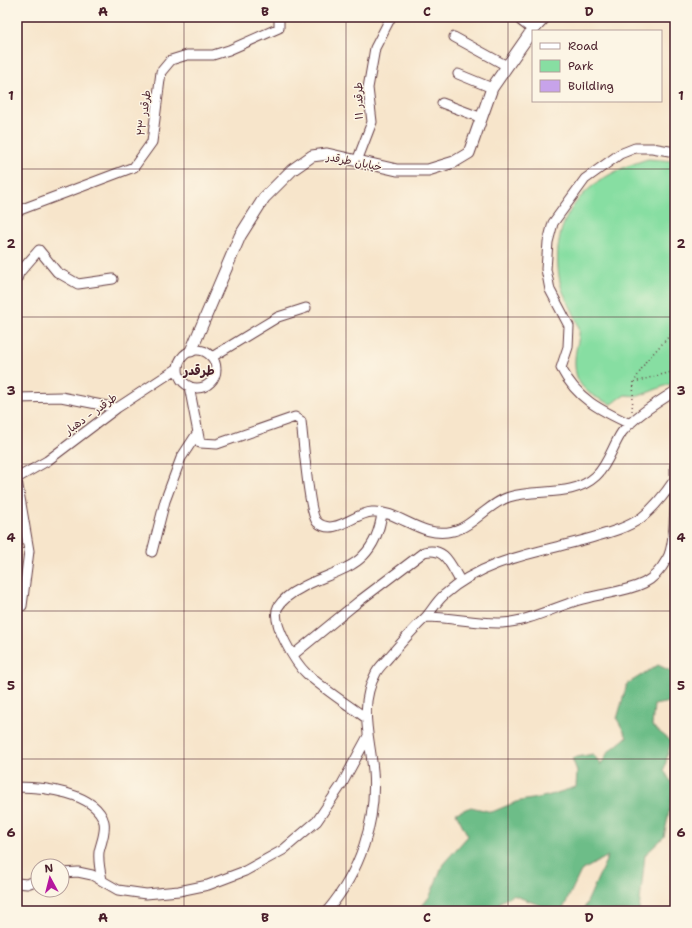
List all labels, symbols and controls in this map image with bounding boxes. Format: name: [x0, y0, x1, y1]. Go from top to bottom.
text: A: [98, 3, 108, 20]
text: B: [261, 3, 269, 20]
text: C: [423, 3, 431, 20]
text: D: [584, 3, 594, 20]
legend: [532, 30, 662, 102]
text: Road: [568, 38, 599, 54]
text: Park: [568, 58, 594, 74]
text: Building: [568, 78, 614, 94]
street label: طرقدر ۱۱: [351, 82, 367, 120]
text: 1: [8, 87, 14, 104]
text: 1: [678, 87, 684, 104]
street label: طرقدر ۲۳: [133, 89, 155, 137]
street label: خیابان طرقدر: [324, 149, 383, 175]
text: 2: [6, 235, 16, 252]
text: 2: [676, 235, 686, 252]
district label: طرقدر: [182, 362, 215, 379]
text: 3: [6, 382, 16, 399]
text: 3: [676, 382, 686, 399]
street label: طرقدر - دهبار: [61, 390, 120, 439]
text: 4: [6, 529, 16, 546]
text: 4: [676, 529, 686, 546]
text: 5: [7, 677, 15, 694]
text: 5: [677, 677, 685, 694]
text: 6: [6, 824, 16, 841]
text: 6: [676, 824, 686, 841]
north arrow: [30, 858, 70, 898]
text: N: [44, 861, 54, 877]
text: A: [98, 909, 108, 926]
text: B: [261, 909, 269, 926]
text: C: [423, 909, 431, 926]
text: D: [584, 909, 594, 926]

